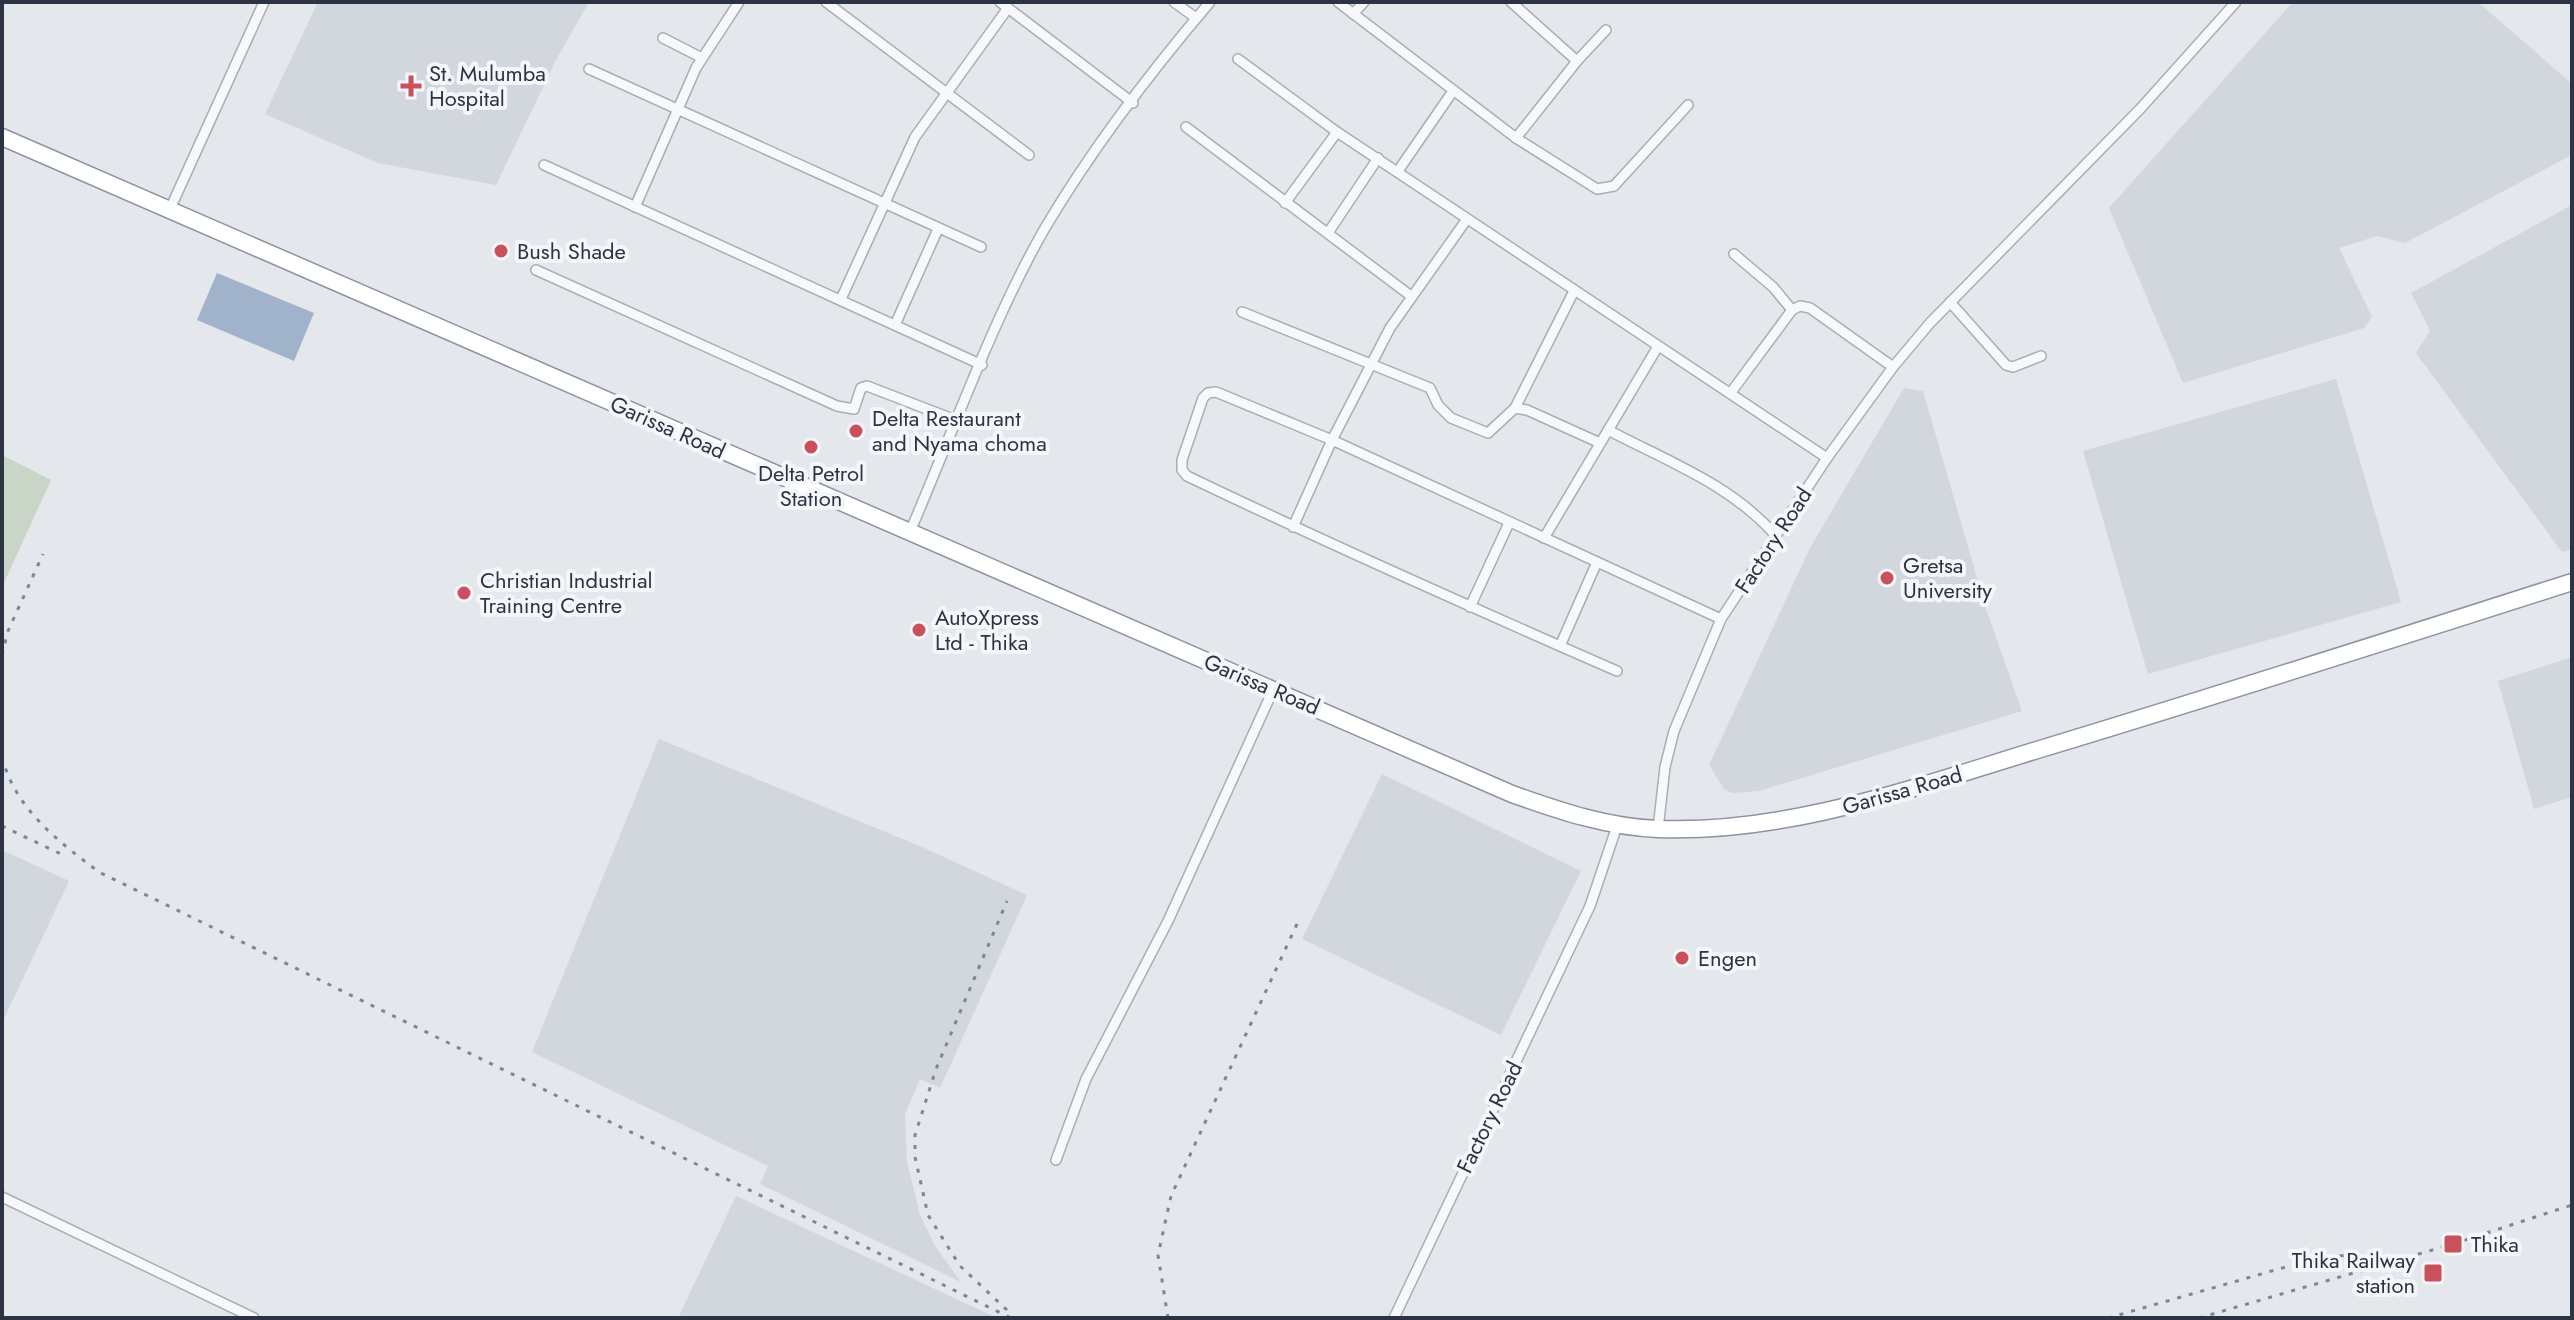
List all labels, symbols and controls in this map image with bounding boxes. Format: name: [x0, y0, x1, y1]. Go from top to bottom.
place label: St. Mulumba Hospital: [429, 57, 546, 114]
marker: St. Mulumba Hospital: [400, 75, 422, 97]
place label: Bush Shade: [517, 235, 626, 267]
marker: Bush Shade: [492, 242, 510, 260]
street label: Garissa Road: [605, 387, 731, 467]
place label: Delta Restaurant and Nyama choma: [872, 402, 1047, 459]
marker: Delta Restaurant and Nyama choma: [847, 422, 865, 440]
marker: Delta Petrol Station: [802, 438, 820, 456]
place label: Delta Petrol Station: [758, 457, 864, 514]
street label: Factory Road: [1727, 481, 1819, 599]
place label: Gretsa University: [1903, 549, 1992, 606]
place label: Christian Industrial Training Centre: [480, 564, 653, 621]
marker: Gretsa University: [1878, 569, 1896, 587]
marker: Christian Industrial Training Centre: [455, 584, 473, 602]
place label: AutoXpress Ltd - Thika: [935, 601, 1039, 658]
marker: AutoXpress Ltd - Thika: [910, 621, 928, 639]
street label: Garissa Road: [1199, 645, 1325, 723]
street label: Garissa Road: [1838, 758, 1966, 822]
place label: Engen: [1698, 942, 1757, 974]
marker: Engen: [1673, 949, 1691, 967]
street label: Factory Road: [1448, 1056, 1530, 1178]
place label: Thika: [2471, 1228, 2519, 1260]
marker: Thika: [2442, 1233, 2464, 1255]
place label: Thika Railway station: [2292, 1244, 2415, 1301]
marker: Thika Railway station: [2422, 1262, 2444, 1284]

